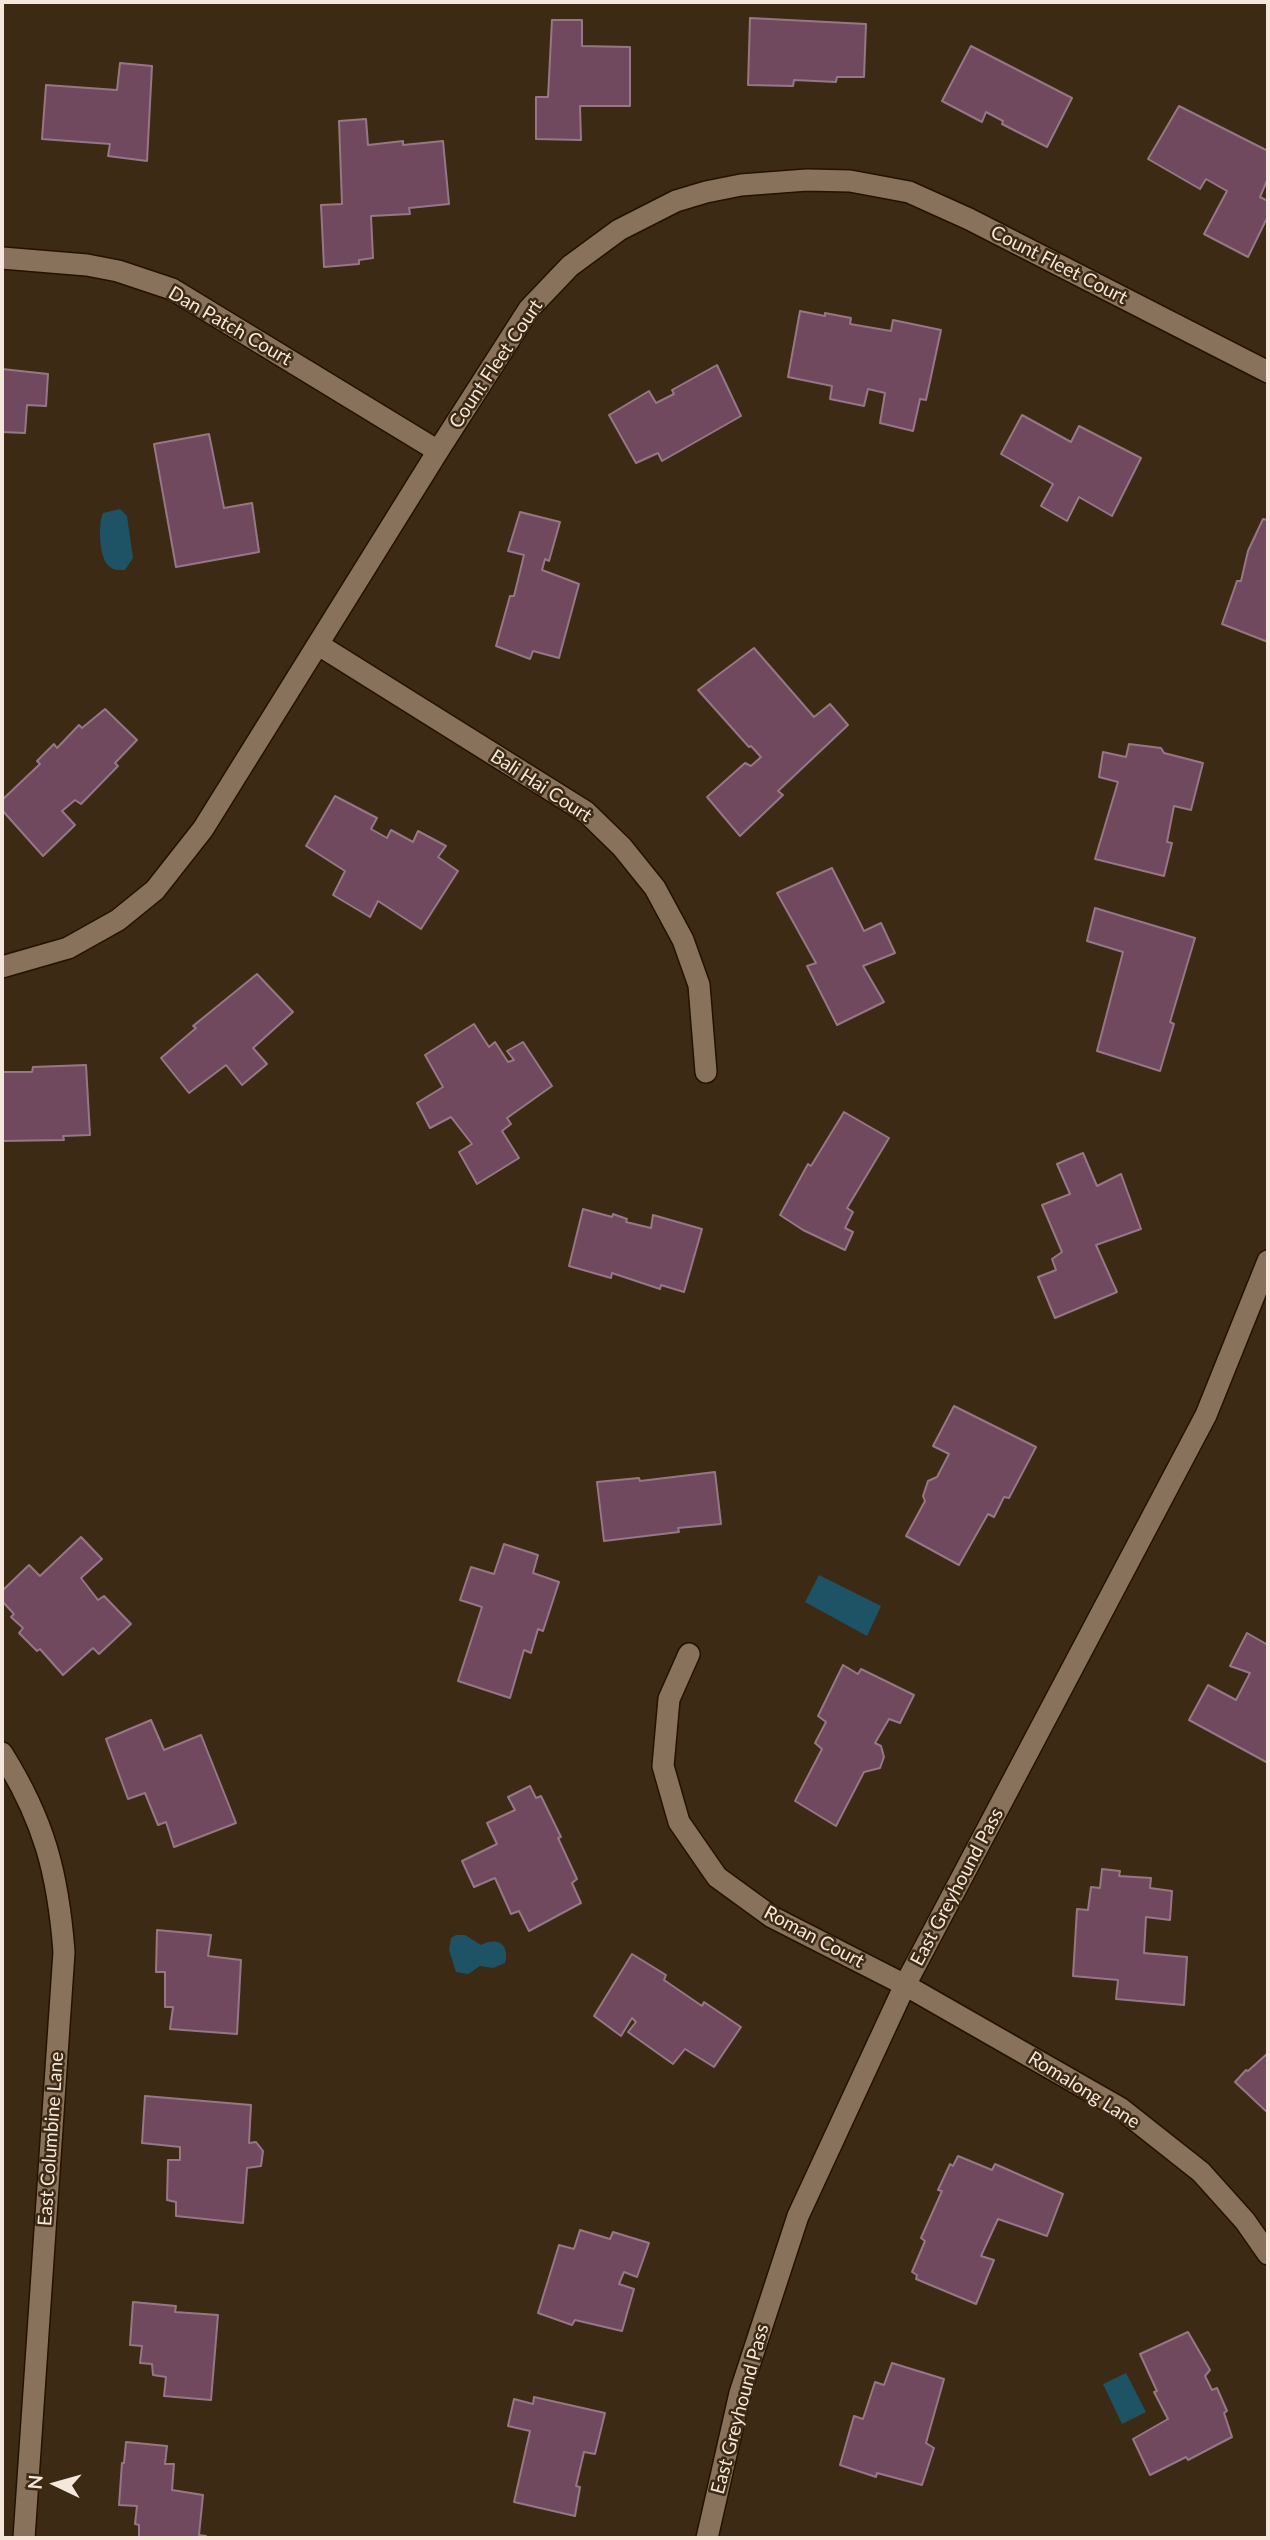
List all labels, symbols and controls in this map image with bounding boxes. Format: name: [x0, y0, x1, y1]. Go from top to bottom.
street label: Count Fleet Court: [987, 221, 1131, 309]
street label: Dan Patch Court: [164, 282, 296, 370]
street label: Count Fleet Court: [445, 295, 547, 433]
street label: Bali Hai Court: [486, 745, 596, 827]
street label: East Greyhound Pass: [906, 1804, 1008, 1970]
street label: Roman Court: [760, 1901, 868, 1973]
street label: Romalong Lane: [1024, 2047, 1144, 2133]
street label: East Columbine Lane: [34, 2051, 68, 2227]
street label: East Greyhound Pass: [706, 2321, 774, 2497]
north arrow: [21, 2449, 91, 2519]
text: N: [22, 2474, 47, 2490]

